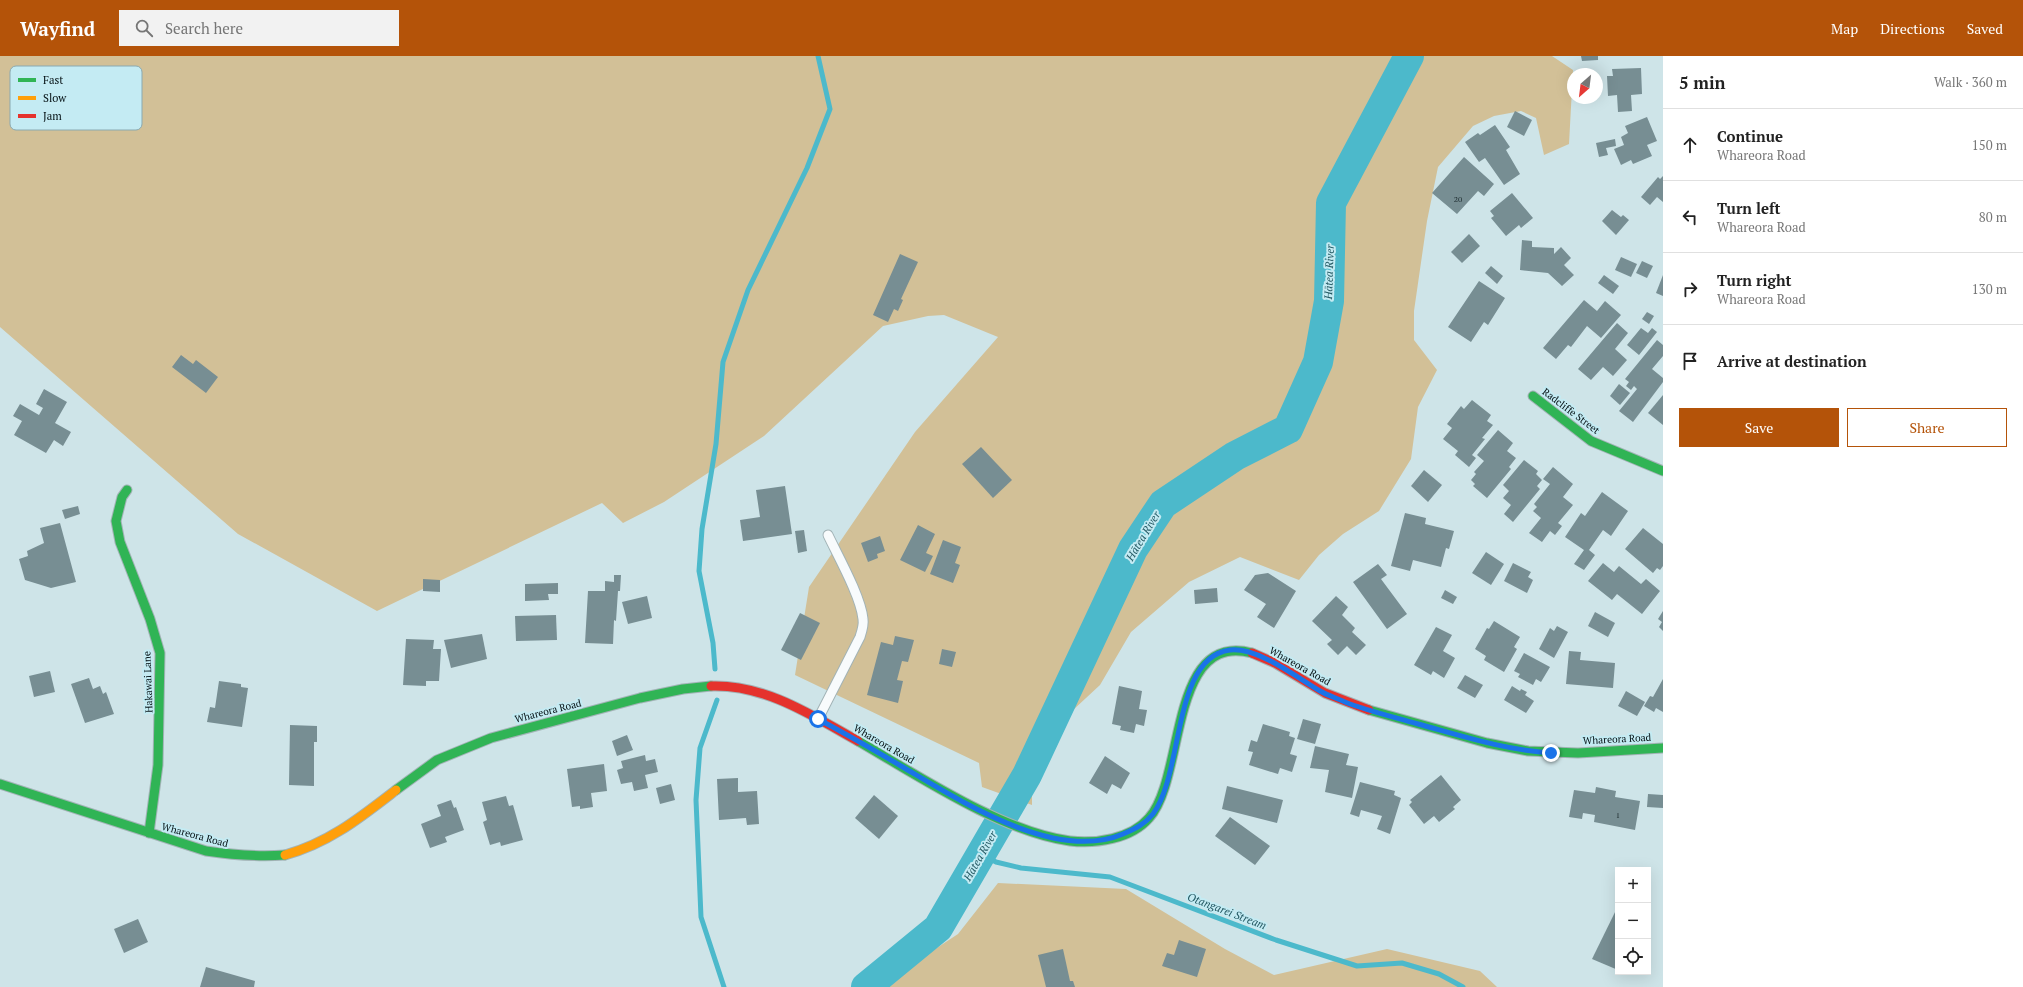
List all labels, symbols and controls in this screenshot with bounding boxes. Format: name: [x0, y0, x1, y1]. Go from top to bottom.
search box: [119, 10, 399, 46]
text: Wayfind: [20, 16, 95, 41]
icon: search: [133, 17, 155, 39]
text: Search here: [165, 18, 243, 38]
text: Map: [1831, 19, 1858, 38]
text: Directions: [1880, 19, 1945, 38]
text: Saved: [1967, 19, 2003, 38]
legend: [10, 66, 142, 130]
north arrow: [1567, 68, 1603, 104]
text: 5 min: [1679, 71, 1726, 94]
text: Fast: [43, 73, 63, 87]
text: Walk · 360 m: [1934, 73, 2007, 91]
text: Slow: [43, 91, 67, 105]
text: Jam: [43, 109, 62, 123]
text: Continue: [1717, 126, 1783, 146]
icon: ahead: [1679, 134, 1701, 156]
text: 150 m: [1972, 136, 2007, 154]
text: Whareora Road: [1717, 146, 1806, 164]
house number: 20: [1454, 194, 1462, 204]
text: Turn left: [1717, 198, 1781, 218]
icon: left: [1679, 206, 1701, 228]
text: 80 m: [1979, 208, 2007, 226]
text: Whareora Road: [1717, 218, 1806, 236]
water label: Hātea River: [1321, 244, 1337, 301]
text: Turn right: [1717, 270, 1792, 290]
icon: right: [1679, 278, 1701, 300]
text: 130 m: [1972, 280, 2007, 298]
text: Whareora Road: [1717, 290, 1806, 308]
icon: arrive: [1679, 350, 1701, 372]
text: Arrive at destination: [1717, 351, 1867, 371]
street label: Radcliffe Street: [1540, 385, 1602, 437]
button: Save: [1679, 408, 1839, 447]
button: Share: [1847, 408, 2007, 447]
water label: Hātea River: [1122, 508, 1164, 564]
street label: Whareora Road: [1267, 644, 1333, 688]
street label: Hakawai Lane: [140, 651, 156, 713]
street label: Whareora Road: [513, 696, 583, 726]
route start: [809, 710, 827, 728]
street label: Whareora Road: [851, 721, 917, 767]
street label: Whareora Road: [1583, 731, 1652, 747]
route end: [1542, 744, 1560, 762]
house number: 1: [1616, 810, 1620, 820]
street label: Whareora Road: [160, 820, 230, 850]
water label: Hātea River: [960, 828, 1000, 884]
map controls: [1615, 867, 1651, 975]
button: +: [1615, 867, 1651, 903]
water label: Otangarei Stream: [1185, 889, 1269, 933]
button: −: [1615, 903, 1651, 939]
button: locate: [1615, 939, 1651, 975]

